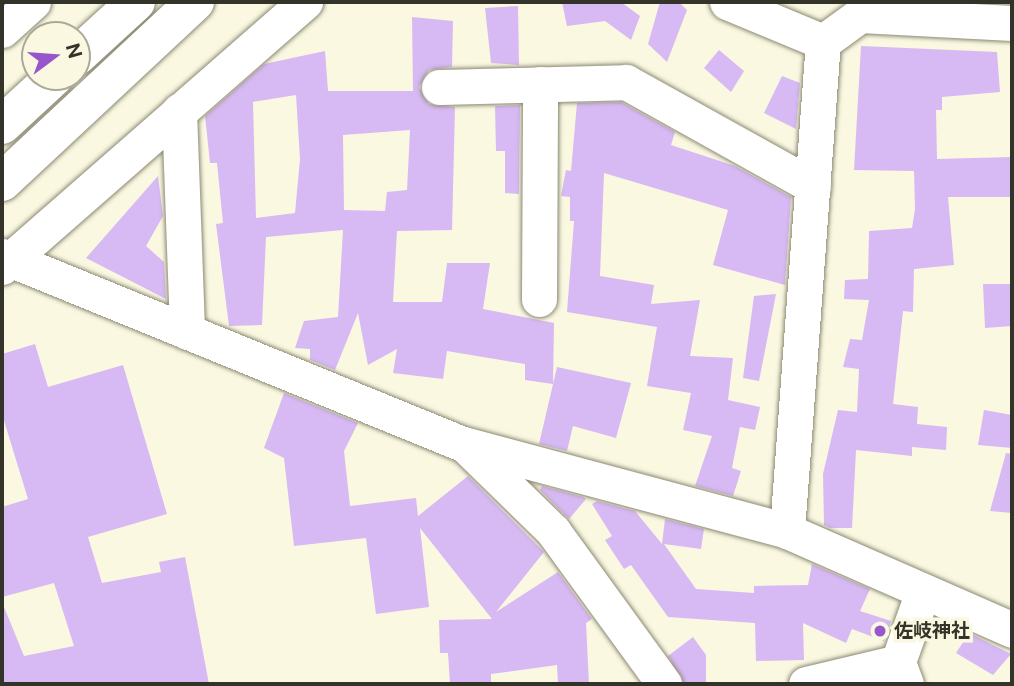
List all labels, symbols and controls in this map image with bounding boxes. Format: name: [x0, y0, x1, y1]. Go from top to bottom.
north arrow: [21, 21, 91, 91]
text: N: [62, 41, 87, 61]
place label: 佐岐神社: [894, 620, 970, 642]
marker: 佐岐神社: [872, 623, 888, 639]

